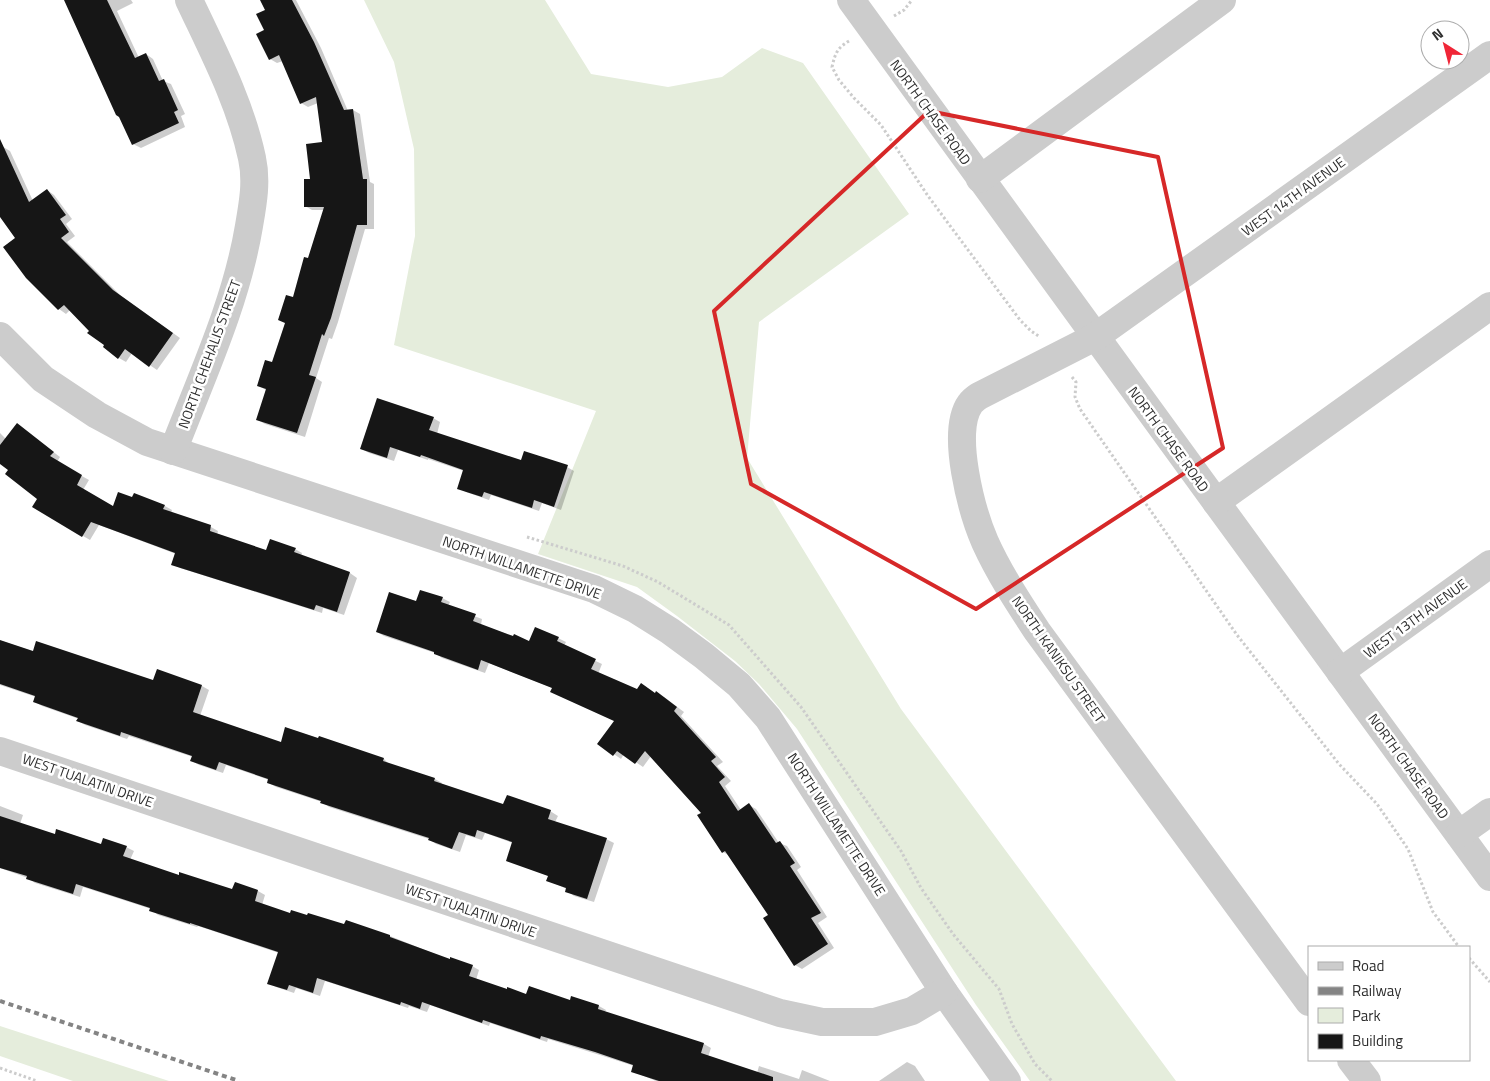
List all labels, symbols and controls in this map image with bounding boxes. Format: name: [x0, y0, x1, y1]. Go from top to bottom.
north arrow: [1420, 20, 1470, 70]
text: N: [1427, 23, 1447, 45]
street label: NORTH CHASE ROAD: [886, 55, 976, 169]
street label: WEST 14TH AVENUE: [1237, 151, 1349, 241]
street label: NORTH CHEHALIS STREET: [172, 276, 246, 431]
street label: NORTH CHASE ROAD: [1124, 382, 1214, 496]
street label: NORTH WILLAMETTE DRIVE: [440, 530, 604, 604]
street label: WEST 13TH AVENUE: [1359, 573, 1471, 663]
street label: NORTH KANIKSU STREET: [1007, 591, 1111, 727]
street label: NORTH CHASE ROAD: [1364, 709, 1454, 823]
street label: WEST TUALATIN DRIVE: [20, 748, 157, 812]
street label: NORTH WILLAMETTE DRIVE: [783, 748, 891, 900]
street label: WEST TUALATIN DRIVE: [403, 878, 540, 942]
legend: [1308, 946, 1470, 1061]
text: Road: [1352, 954, 1384, 977]
text: Railway: [1352, 979, 1402, 1002]
text: Park: [1352, 1004, 1381, 1027]
text: Building: [1352, 1029, 1403, 1052]

